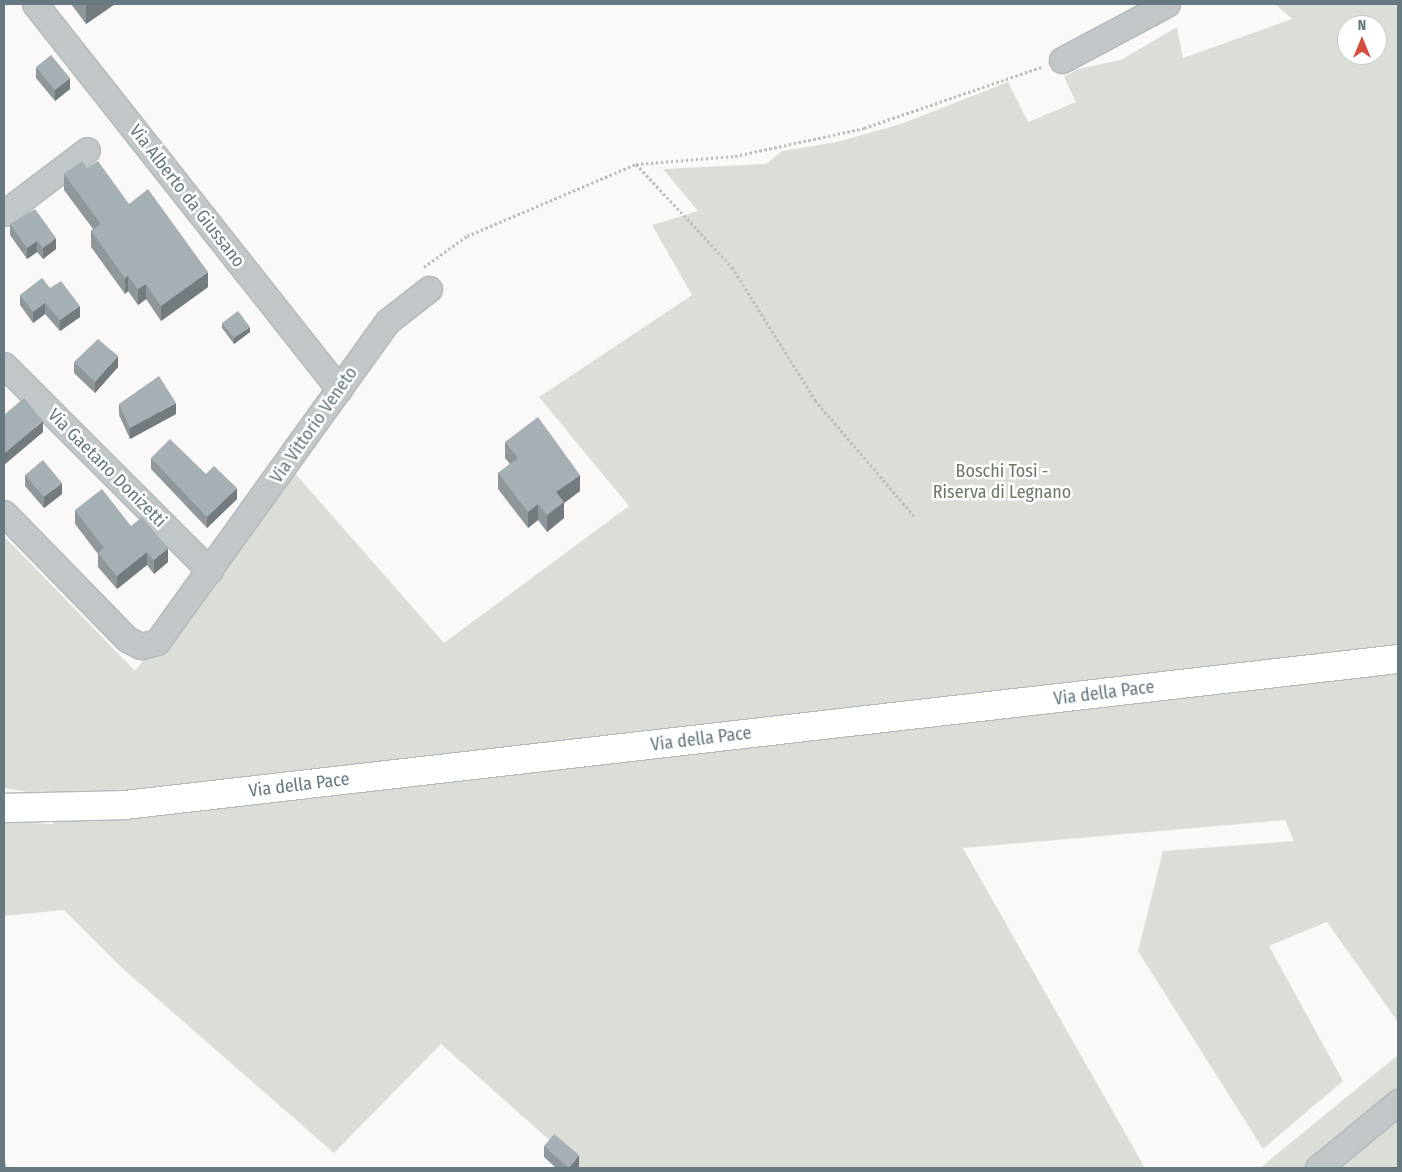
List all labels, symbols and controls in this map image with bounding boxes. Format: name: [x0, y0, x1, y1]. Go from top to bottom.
north arrow: [1337, 15, 1387, 65]
text: N: [1358, 17, 1366, 34]
street label: Via Alberto da Giussano: [125, 120, 249, 272]
street label: Via Vittorio Veneto: [266, 363, 362, 487]
street label: Via Gaetano Donizetti: [43, 404, 171, 532]
park label: Boschi Tosi - Riserva di Legnano: [933, 461, 1071, 504]
street label: Via della Pace: [1052, 676, 1156, 710]
street label: Via della Pace: [649, 722, 753, 756]
street label: Via della Pace: [247, 768, 351, 802]

